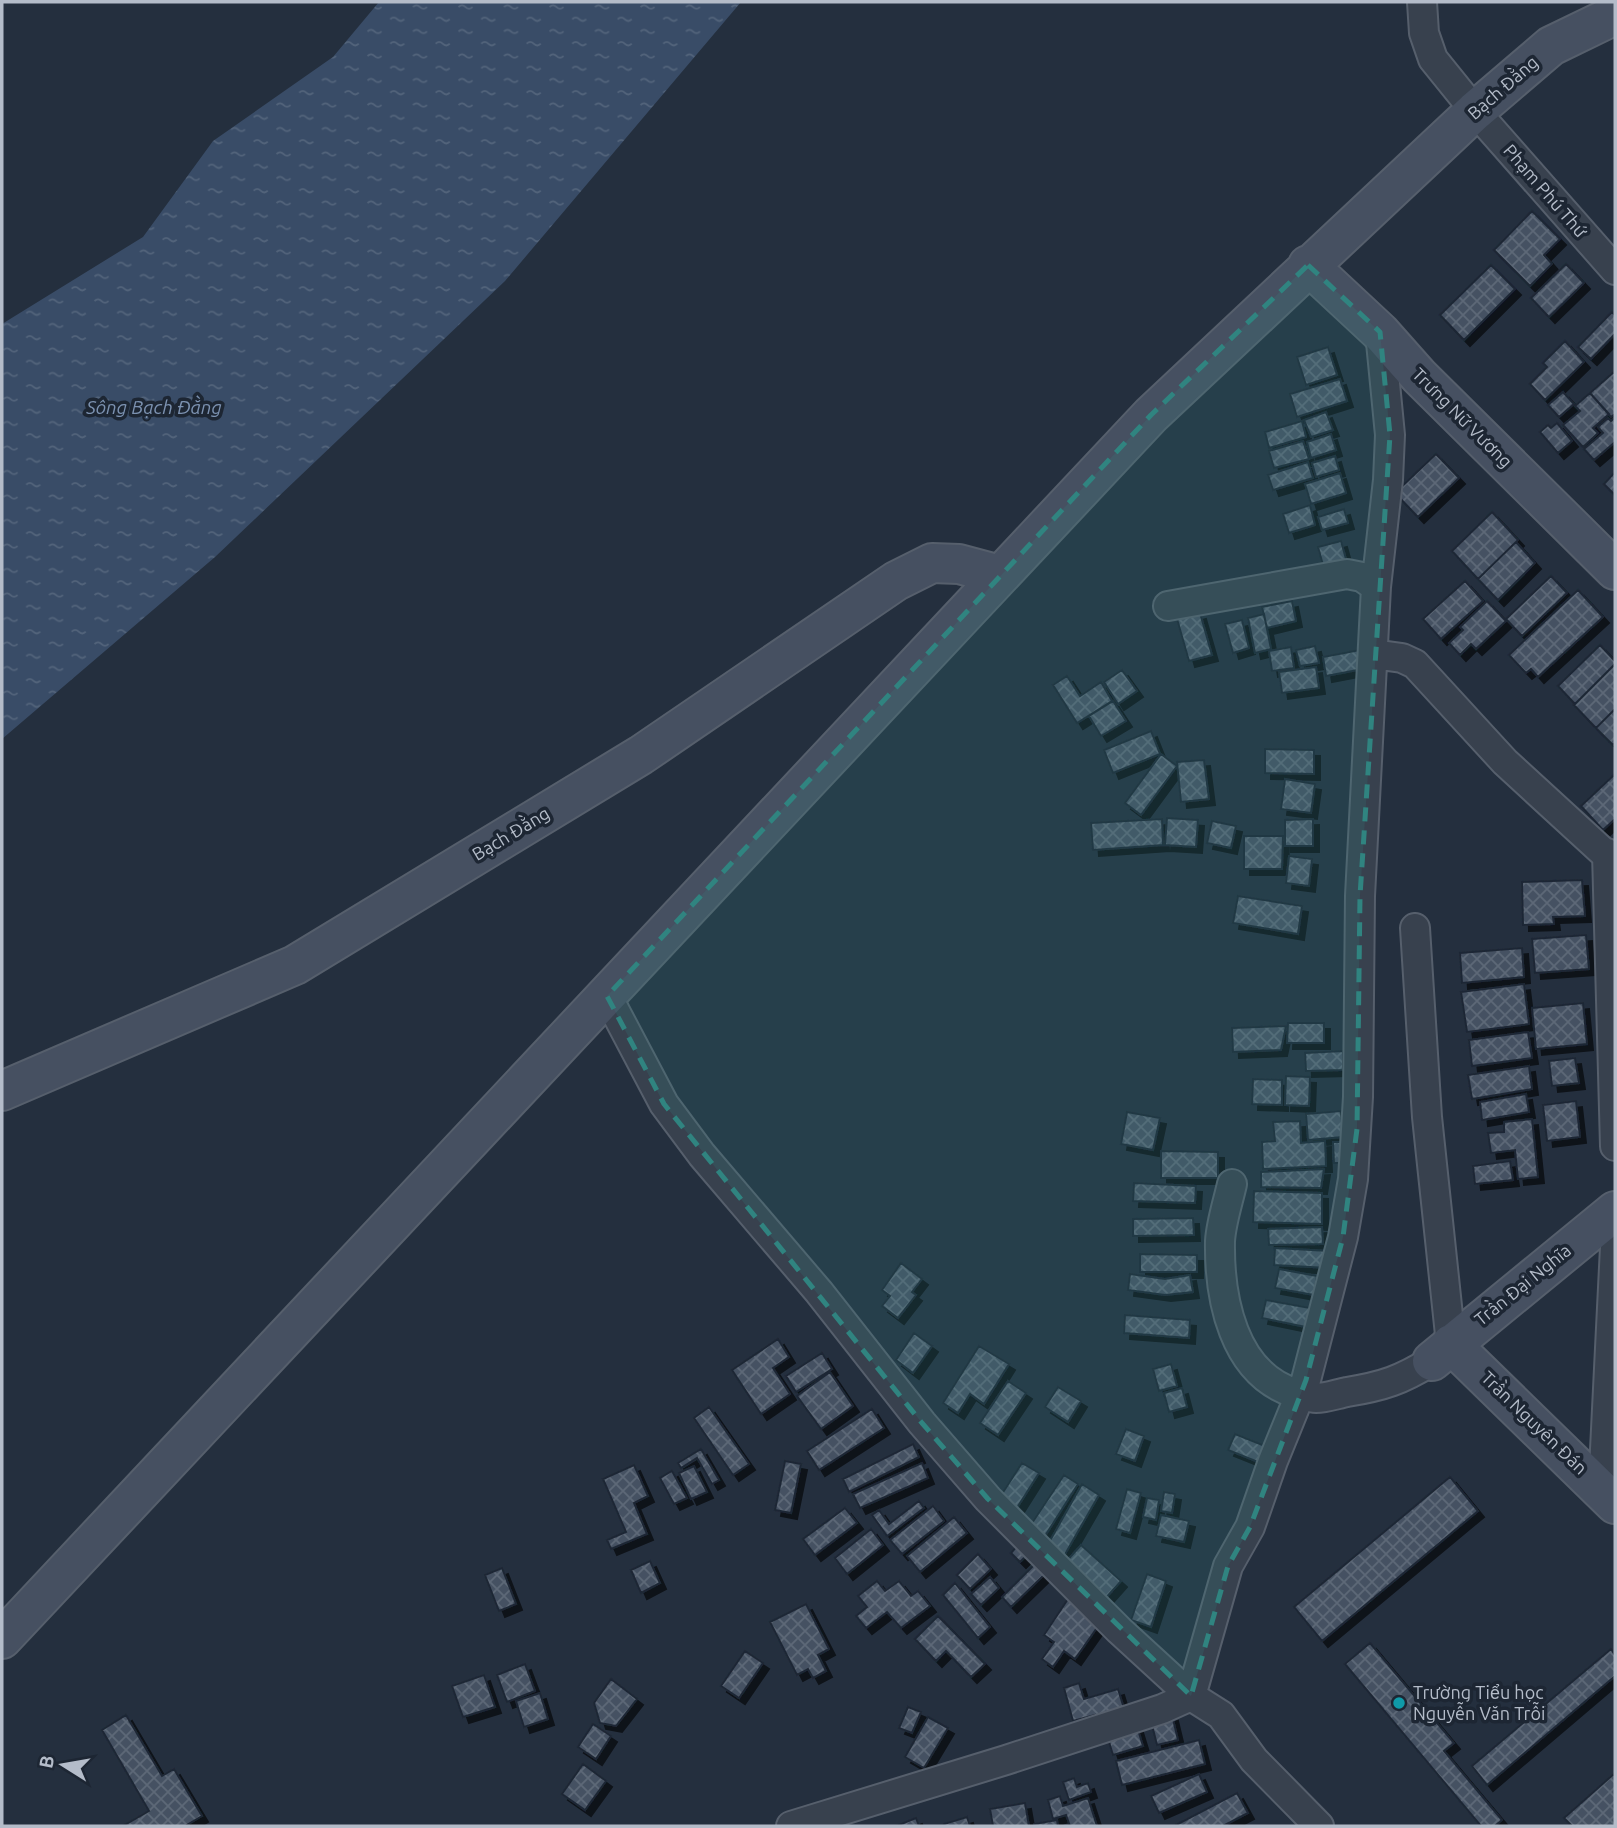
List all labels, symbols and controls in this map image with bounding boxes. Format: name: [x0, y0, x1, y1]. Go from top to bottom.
street label: Bạch Đằng: [1462, 50, 1541, 123]
street label: Phạm Phú Thứ: [1500, 140, 1592, 241]
street label: Trưng Nữ Vương: [1409, 363, 1517, 471]
water label: Sông Bạch Đằng: [85, 395, 222, 418]
street label: Bạch Đằng: [467, 801, 553, 864]
street label: Trần Đại Nghĩa: [1469, 1238, 1574, 1329]
street label: Trần Nguyên Đán: [1478, 1365, 1593, 1478]
place label: Trường Tiểu học Nguyễn Văn Trỗi: [1413, 1682, 1545, 1723]
marker: Trường Tiểu học Nguyễn Văn Trỗi: [1391, 1695, 1407, 1711]
north arrow: [28, 1730, 98, 1800]
text: B: [34, 1753, 58, 1770]

